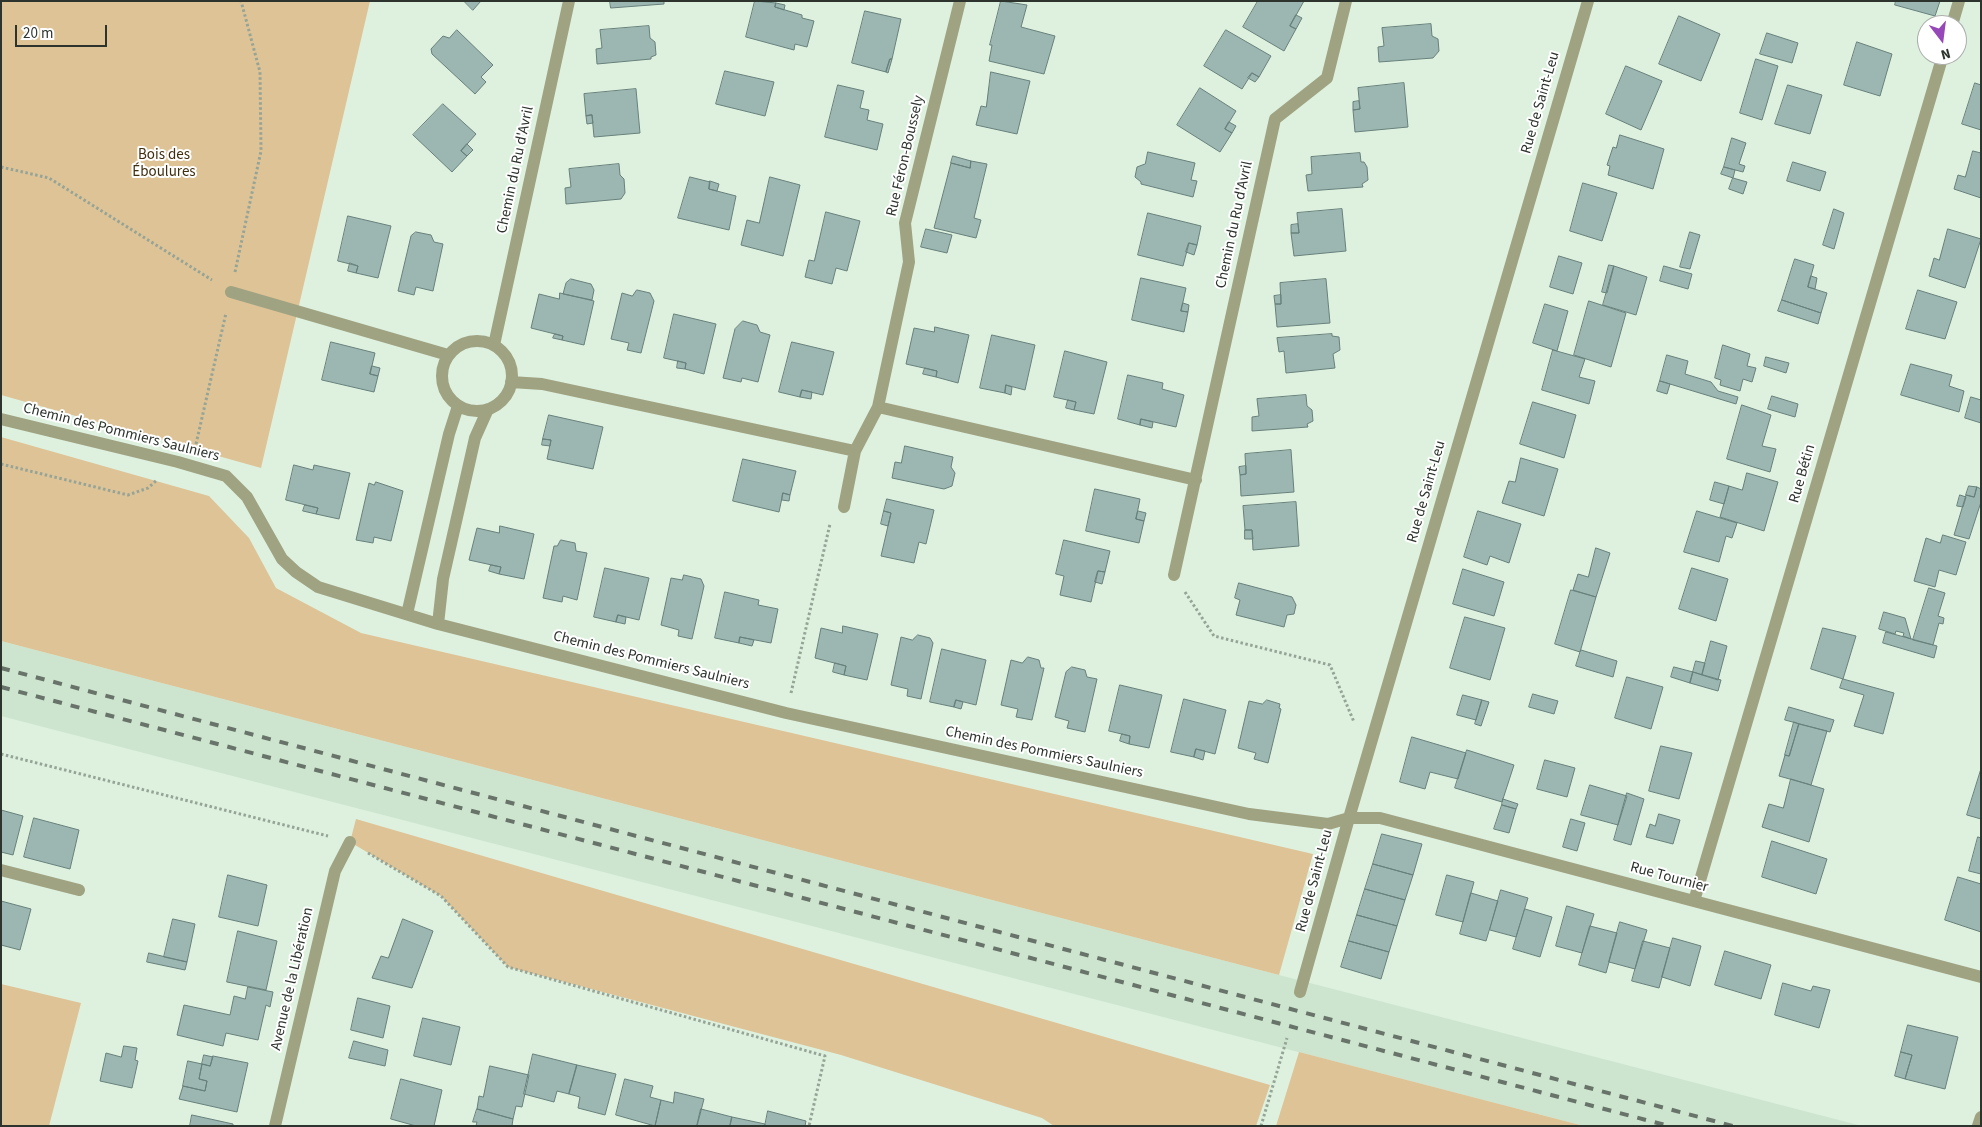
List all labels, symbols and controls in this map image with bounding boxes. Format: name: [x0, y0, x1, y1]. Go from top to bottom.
scale bar: [18, 15, 110, 47]
north arrow: [1917, 15, 1967, 65]
text: 20 m: [23, 23, 53, 44]
text: N: [1939, 43, 1953, 64]
street label: Rue de Saint-Leu: [1518, 50, 1564, 156]
street label: Rue Féron-Boussely: [883, 94, 929, 218]
street label: Chemin du Ru d'Avril: [494, 105, 538, 235]
park label: Bois des Éboulures: [132, 147, 196, 182]
street label: Chemin du Ru d'Avril: [1213, 160, 1257, 290]
street label: Chemin des Pommiers Saulniers: [21, 400, 221, 466]
street label: Rue de Saint-Leu: [1404, 439, 1450, 545]
street label: Rue Bétin: [1786, 443, 1820, 505]
street label: Chemin des Pommiers Saulniers: [551, 628, 751, 694]
street label: Chemin des Pommiers Saulniers: [944, 723, 1144, 783]
street label: Rue de Saint-Leu: [1293, 828, 1337, 934]
street label: Rue Tournier: [1628, 859, 1710, 897]
street label: Avenue de la Libération: [268, 906, 318, 1052]

